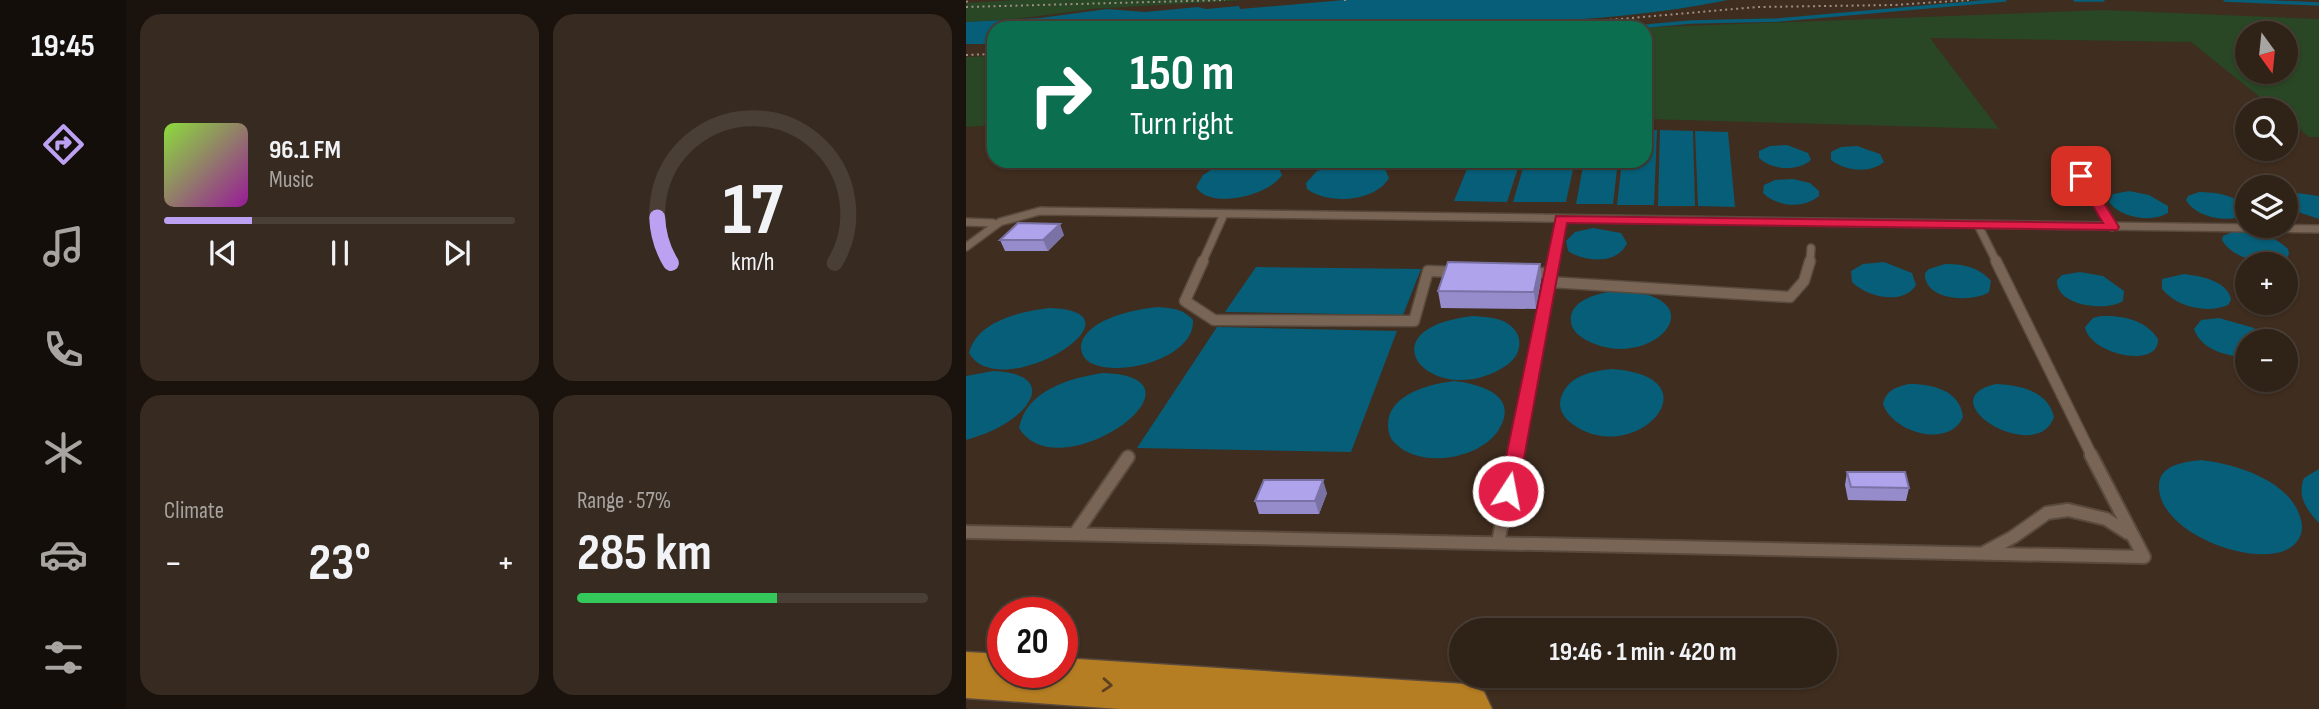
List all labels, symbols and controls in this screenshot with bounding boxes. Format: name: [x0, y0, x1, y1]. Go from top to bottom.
north arrow: [2235, 21, 2298, 84]
map controls: [2235, 21, 2298, 392]
text: 19:45: [31, 27, 95, 66]
text: 150 m: [1130, 45, 1234, 104]
icon: right: [1015, 49, 1106, 140]
button: search: [2235, 98, 2298, 161]
text: Turn right: [1130, 105, 1234, 144]
icon: directions: [39, 120, 88, 169]
text: 96.1 FM: [269, 135, 341, 166]
pin: [2051, 146, 2111, 206]
icon: arrive: [2062, 157, 2100, 195]
text: Music: [269, 166, 314, 194]
text: 17: [723, 168, 783, 256]
button: layers: [2235, 175, 2298, 238]
icon: music: [39, 222, 88, 271]
icon: previous: [204, 234, 242, 272]
icon: pause: [321, 234, 359, 272]
icon: next: [438, 234, 476, 272]
text: km/h: [731, 247, 774, 278]
button: +: [2235, 252, 2298, 315]
icon: phone: [39, 325, 88, 374]
button: −: [2235, 329, 2298, 392]
icon: climate: [39, 428, 88, 477]
position arrow: [1471, 454, 1545, 528]
text: Range · 57%: [577, 487, 671, 515]
text: Climate: [164, 497, 224, 525]
text: 285 km: [577, 522, 712, 585]
icon: car: [39, 530, 88, 579]
text: 23°: [308, 532, 371, 595]
text: −: [164, 541, 183, 586]
text: +: [496, 541, 515, 586]
speed limit sign: 20: [987, 597, 1078, 688]
icon: filters: [39, 633, 88, 682]
text: 19:46 · 1 min · 420 m: [1550, 637, 1736, 668]
one-way arrow: [1102, 677, 1113, 692]

